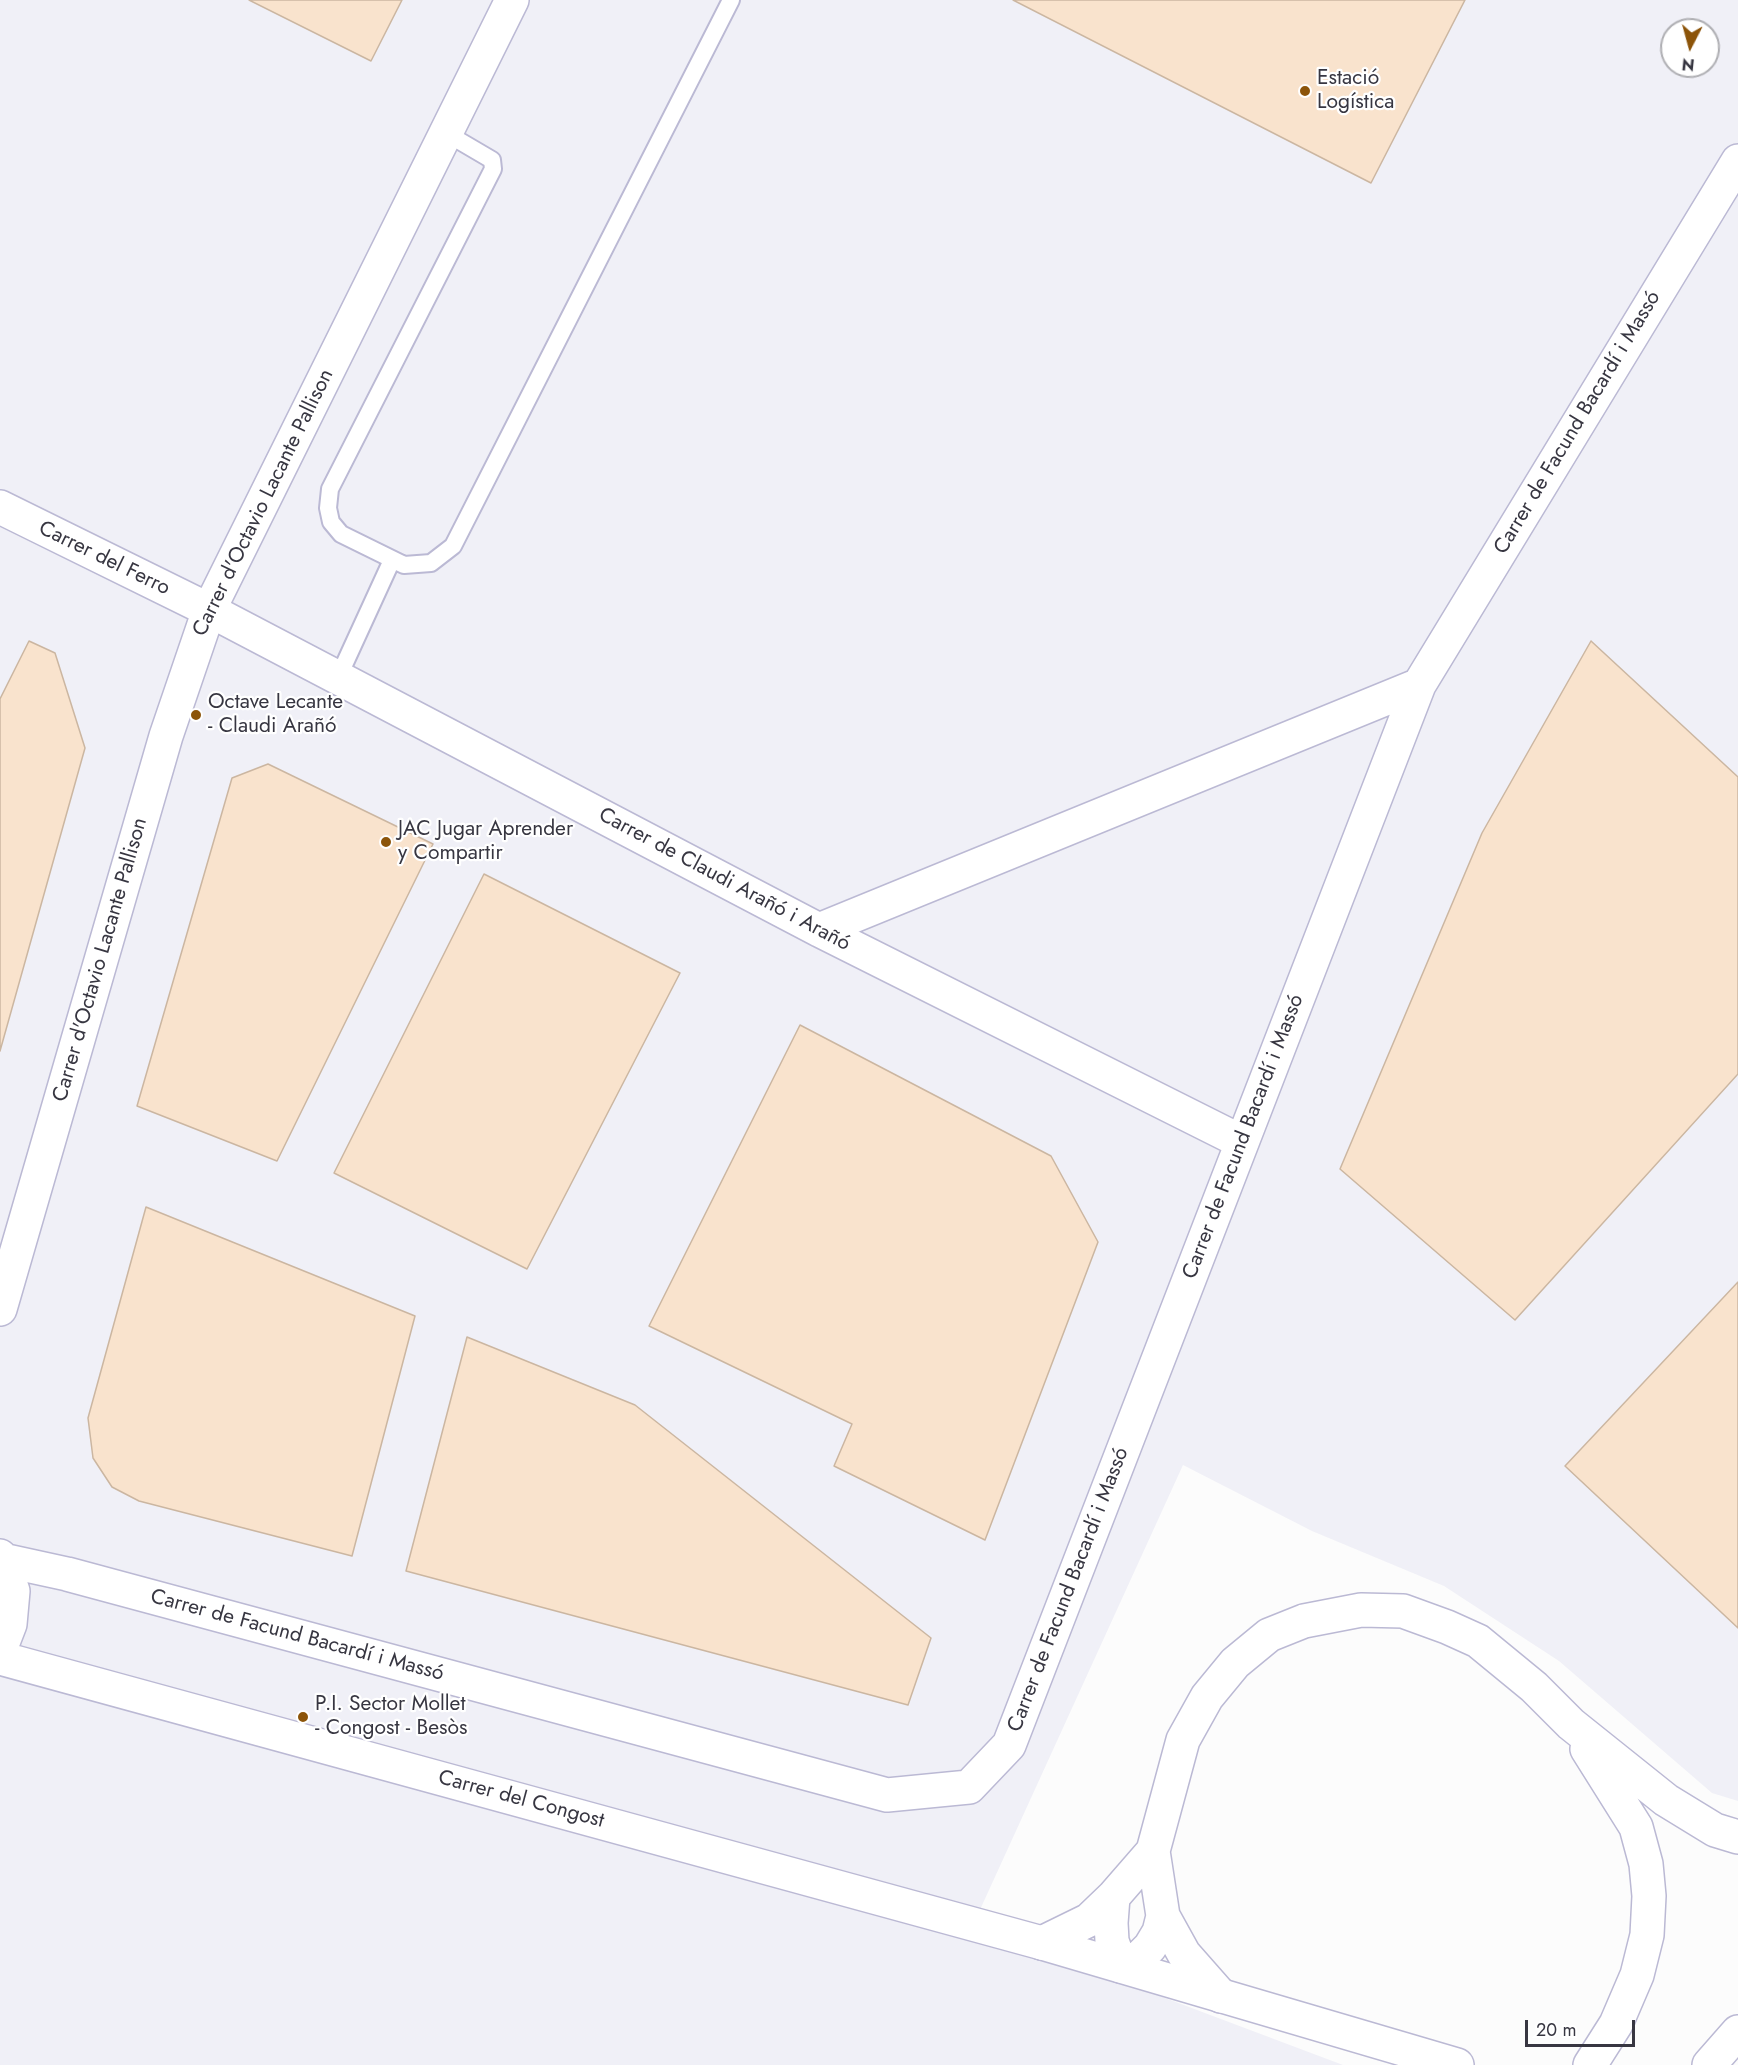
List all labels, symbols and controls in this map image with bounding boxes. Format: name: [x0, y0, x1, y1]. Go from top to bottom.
north arrow: [1660, 18, 1720, 78]
text: N: [1681, 52, 1696, 77]
place label: Estació Logística: [1317, 66, 1394, 116]
marker: Estació Logística: [1298, 84, 1312, 98]
street label: Carrer de Facund Bacardí i Massó: [1489, 287, 1667, 559]
street label: Carrer d'Octavio Lacante Pallison: [188, 365, 340, 641]
street label: Carrer del Ferro: [34, 516, 174, 602]
place label: Octave Lecante - Claudi Arañó: [208, 690, 343, 740]
marker: Octave Lecante - Claudi Arañó: [189, 708, 203, 722]
street label: Carrer de Claudi Arañó i Arañó: [594, 803, 854, 957]
street label: Carrer d'Octavio Lacante Pallison: [48, 815, 154, 1105]
place label: JAC Jugar Aprender y Compartir: [398, 817, 573, 867]
marker: JAC Jugar Aprender y Compartir: [379, 835, 393, 849]
street label: Carrer de Facund Bacardí i Massó: [1178, 991, 1310, 1283]
street label: Carrer de Facund Bacardí i Massó: [1003, 1444, 1135, 1736]
street label: Carrer de Facund Bacardí i Massó: [148, 1585, 446, 1687]
place label: P.I. Sector Mollet - Congost - Besòs: [315, 1692, 467, 1742]
marker: P.I. Sector Mollet - Congost - Besòs: [296, 1710, 310, 1724]
street label: Carrer del Congost: [435, 1766, 607, 1834]
scale bar: [1528, 2008, 1638, 2046]
text: 20 m: [1536, 2017, 1576, 2043]

